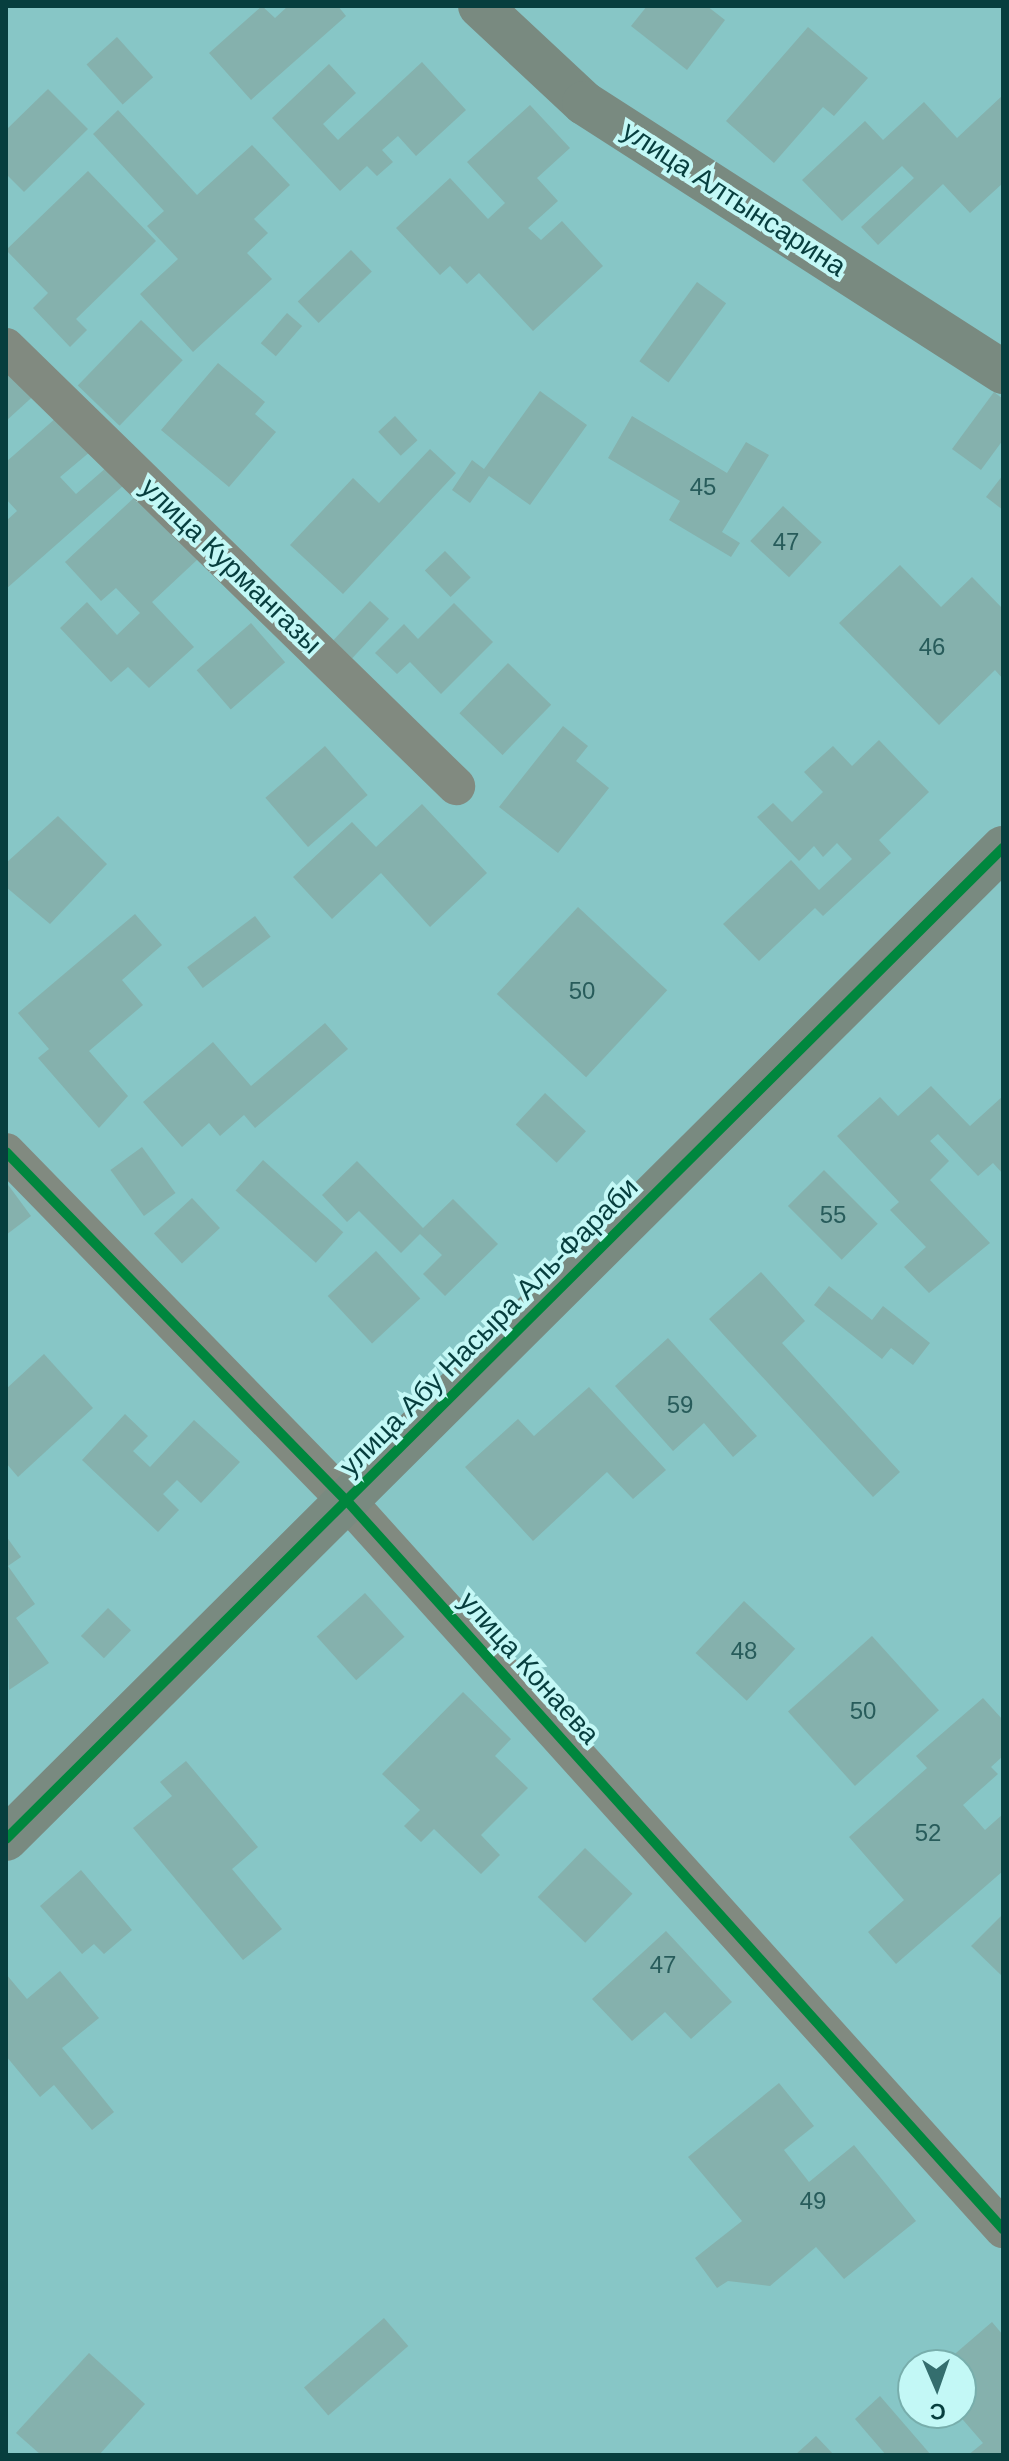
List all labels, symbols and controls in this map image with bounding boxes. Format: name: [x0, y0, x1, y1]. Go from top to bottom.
street label: улица Алтынсарина: [616, 114, 852, 284]
street label: улица Курмангазы: [134, 471, 328, 661]
house number: 45: [690, 473, 716, 501]
house number: 47: [773, 528, 799, 556]
house number: 46: [919, 633, 945, 661]
house number: 50: [569, 977, 595, 1005]
street label: улица Абу Насыра Аль-Фараби: [333, 1171, 645, 1483]
house number: 55: [820, 1201, 846, 1229]
house number: 59: [667, 1391, 693, 1419]
street label: улица Конаева: [452, 1585, 606, 1751]
house number: 48: [731, 1637, 757, 1665]
house number: 50: [850, 1697, 876, 1725]
house number: 52: [915, 1819, 941, 1847]
house number: 47: [650, 1951, 676, 1979]
house number: 49: [800, 2187, 826, 2215]
north arrow: [897, 2349, 977, 2429]
text: С: [929, 2399, 946, 2424]

